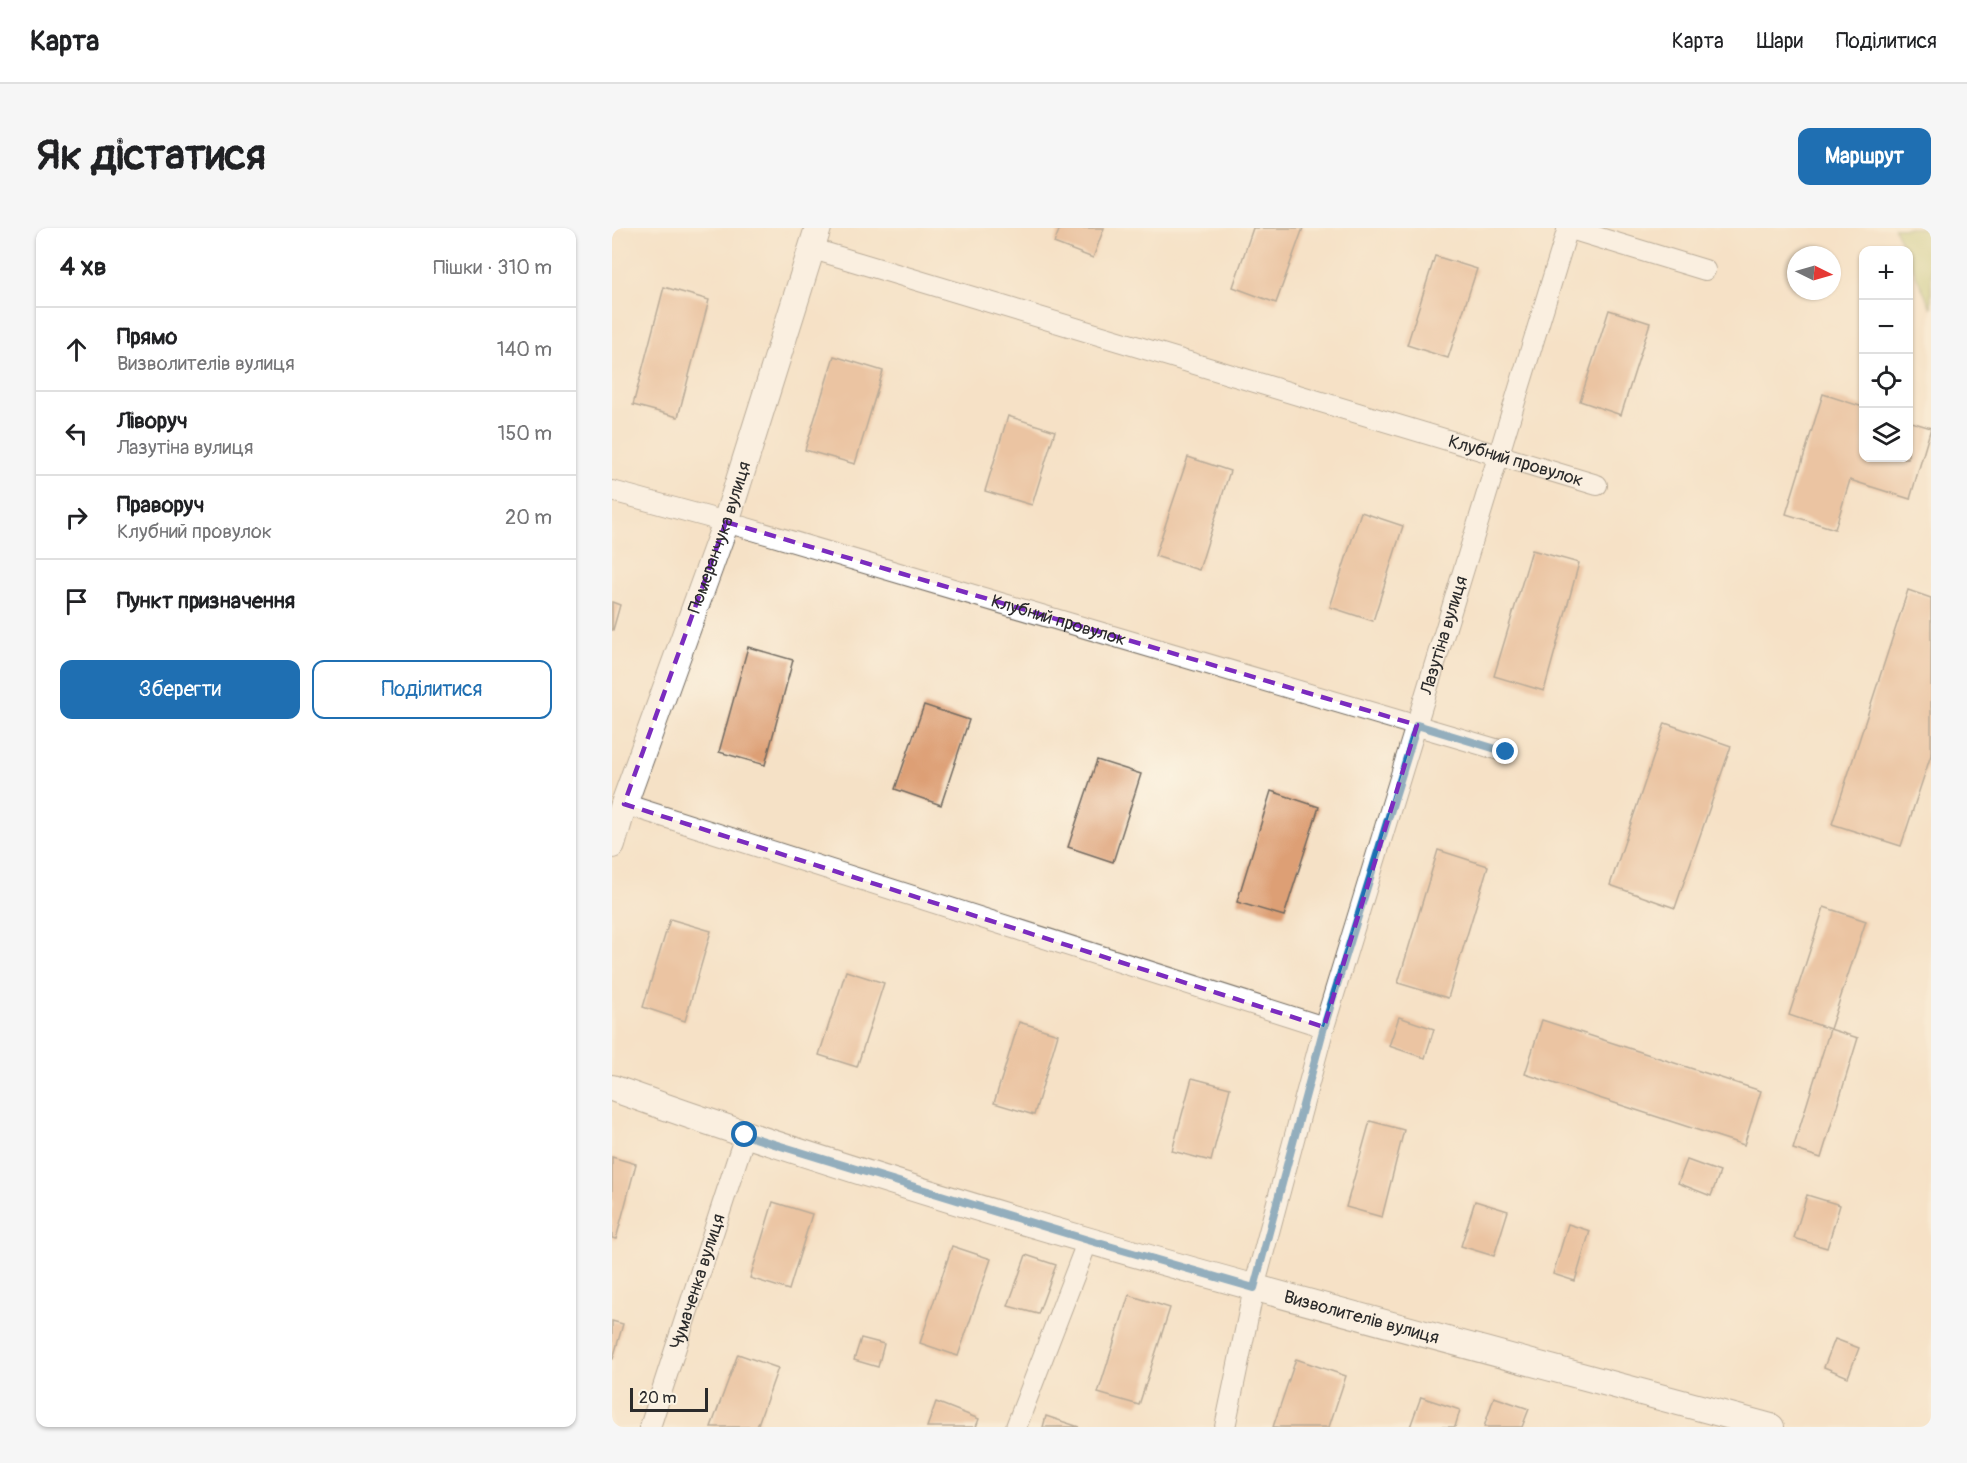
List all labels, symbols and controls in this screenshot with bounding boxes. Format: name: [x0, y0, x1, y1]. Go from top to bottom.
text: Карта: [30, 24, 99, 59]
text: Карта: [1672, 28, 1724, 55]
text: Шари: [1757, 28, 1803, 55]
text: Поділитися: [1836, 28, 1937, 55]
button: Маршрут: [1798, 128, 1931, 185]
text: Як дістатися: [36, 130, 266, 182]
north arrow: [1787, 246, 1841, 300]
map controls: [1859, 246, 1913, 462]
button: +: [1859, 246, 1913, 300]
text: 4 хв: [60, 251, 107, 283]
text: Пішки · 310 m: [433, 255, 552, 280]
button: −: [1859, 300, 1913, 354]
text: Прямо: [117, 323, 177, 351]
icon: ahead: [60, 333, 93, 366]
text: 140 m: [497, 337, 552, 362]
text: Визволителів вулиця: [117, 351, 295, 376]
button: locate: [1859, 354, 1913, 408]
text: Ліворуч: [117, 407, 188, 435]
button: layers: [1859, 408, 1913, 462]
icon: left: [60, 417, 93, 450]
text: 150 m: [498, 421, 552, 446]
street label: Клубний провулок: [1446, 429, 1586, 492]
text: Лазутіна вулиця: [117, 435, 253, 460]
street label: Померанчука вулиця: [682, 458, 756, 616]
text: Праворуч: [117, 491, 204, 519]
icon: right: [60, 501, 93, 534]
text: 20 m: [505, 505, 552, 530]
text: Клубний провулок: [117, 519, 272, 544]
street label: Лазутіна вулиця: [1414, 573, 1473, 698]
icon: arrive: [60, 585, 93, 618]
text: Пункт призначення: [117, 587, 295, 615]
street label: Клубний провулок: [988, 589, 1129, 651]
button: Зберегти: [60, 660, 300, 719]
button: Поділитися: [312, 660, 552, 719]
route end: [1492, 738, 1518, 764]
route start: [731, 1121, 757, 1147]
street label: Чумаченка вулиця: [665, 1211, 730, 1352]
street label: Визволителів вулиця: [1281, 1285, 1442, 1349]
scale bar: [630, 1385, 708, 1412]
text: 20 m: [639, 1388, 677, 1408]

